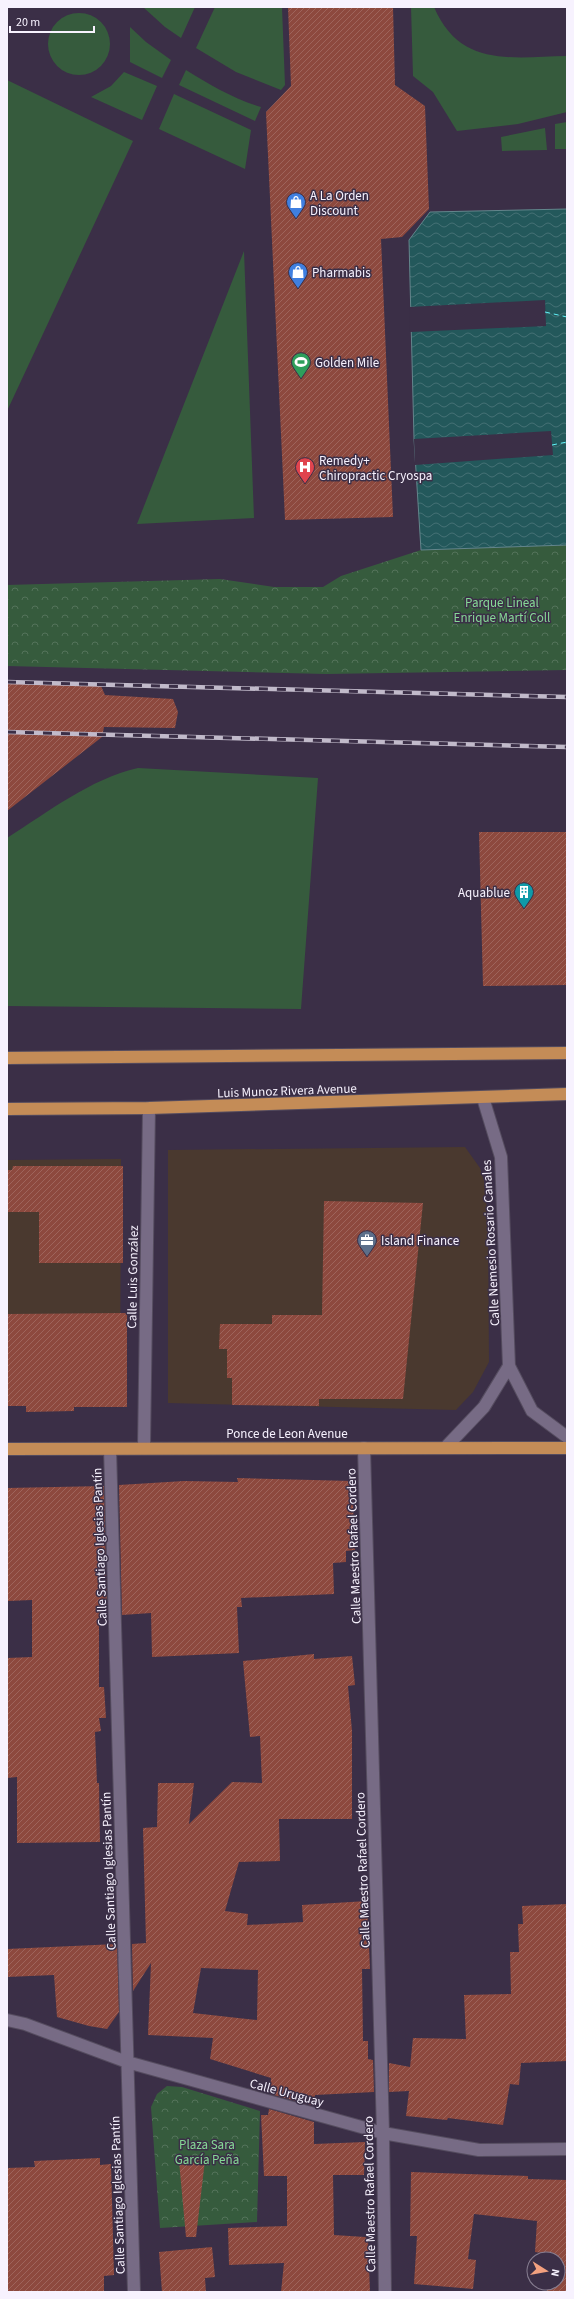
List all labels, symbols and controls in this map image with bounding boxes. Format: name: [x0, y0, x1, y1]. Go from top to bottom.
scale bar: [10, 8, 94, 34]
text: 20 m: [16, 14, 40, 31]
place label: A La Orden Discount: [310, 187, 369, 220]
shop icon: A La Orden Discount: [285, 191, 307, 219]
shop icon: Pharmabis: [287, 261, 309, 289]
place label: Pharmabis: [312, 264, 371, 282]
sports icon: Golden Mile: [290, 351, 312, 379]
place label: Golden Mile: [315, 354, 379, 372]
place label: Remedy+ Chiropractic Cryospa: [319, 452, 432, 485]
hospital icon: Remedy+ Chiropractic Cryospa: [294, 456, 316, 484]
park label: Parque Lineal Enrique Martí Coll: [454, 594, 550, 627]
building icon: Aquablue: [513, 881, 535, 909]
place label: Aquablue: [458, 884, 510, 902]
street label: Luis Munoz Rivera Avenue: [217, 1080, 357, 1102]
street label: Calle Nemesio Rosario Canales: [478, 1159, 504, 1327]
street label: Calle Luis González: [123, 1225, 143, 1329]
office icon: Island Finance: [356, 1229, 378, 1257]
place label: Island Finance: [381, 1232, 459, 1250]
street label: Ponce de Leon Avenue: [226, 1425, 348, 1443]
street label: Calle Santiago Iglesias Pantín: [88, 1467, 112, 1627]
street label: Calle Maestro Rafael Cordero: [342, 1468, 366, 1624]
street label: Calle Santiago Iglesias Pantín: [97, 1791, 121, 1951]
street label: Calle Maestro Rafael Cordero: [351, 1792, 375, 1948]
street label: Calle Uruguay: [248, 2074, 326, 2111]
street label: Calle Santiago Iglesias Pantín: [106, 2115, 130, 2275]
street label: Calle Maestro Rafael Cordero: [360, 2116, 380, 2272]
park label: Plaza Sara García Peña: [175, 2136, 239, 2169]
north arrow: [526, 2251, 566, 2291]
text: N: [547, 2268, 563, 2278]

